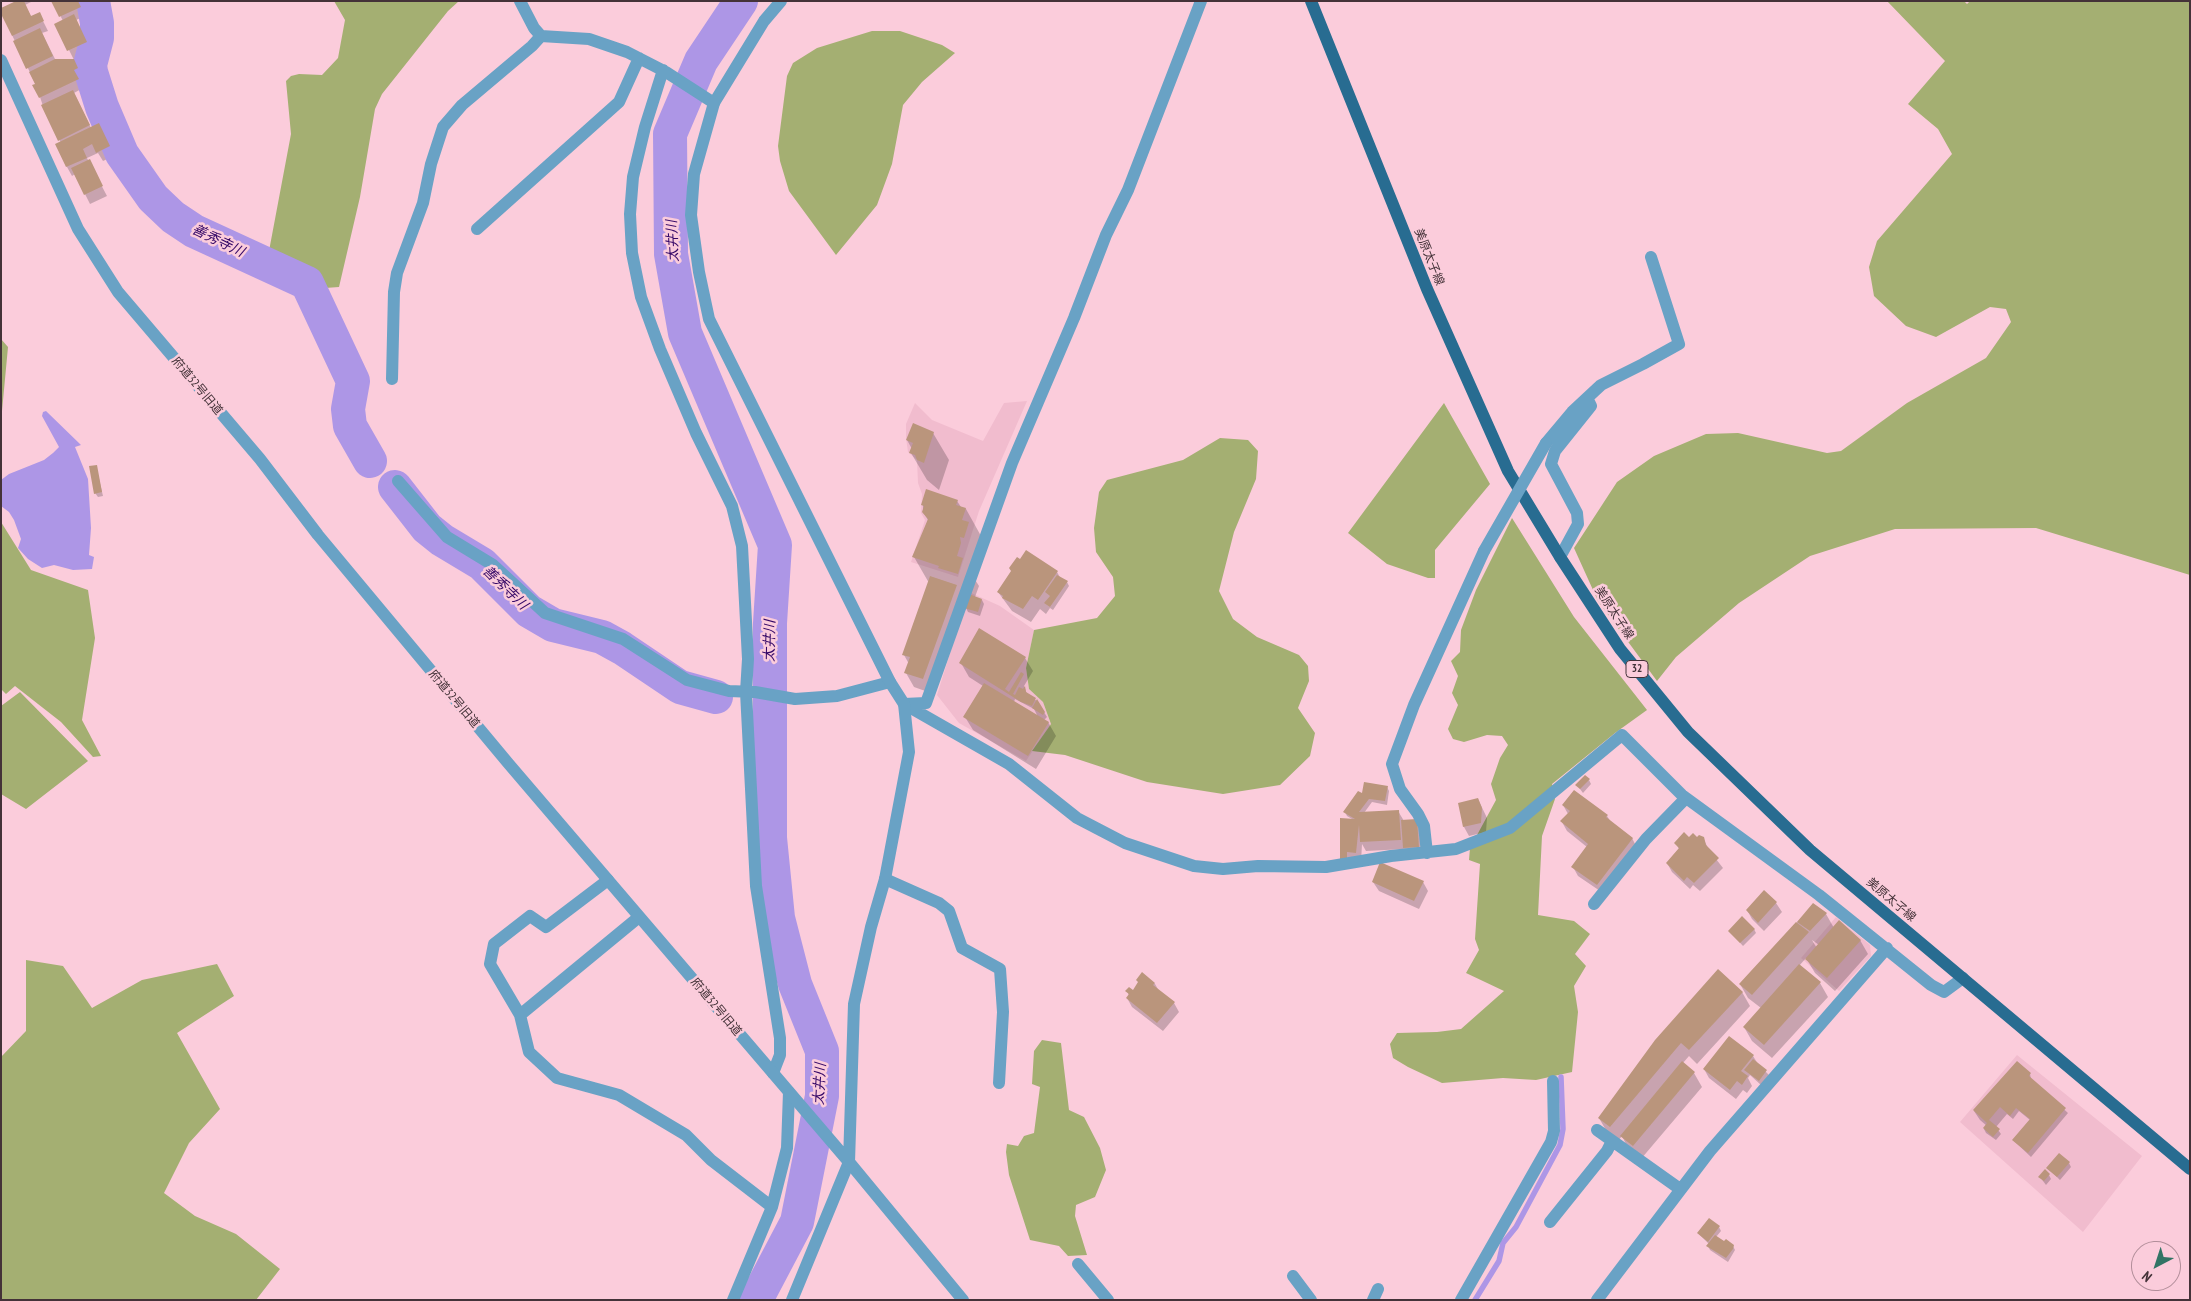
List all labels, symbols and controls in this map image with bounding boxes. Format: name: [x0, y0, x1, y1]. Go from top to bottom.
water label: 太井川: [664, 220, 682, 262]
water label: 善秀寺川: [189, 221, 247, 261]
street label: 美原太子線: [1411, 226, 1447, 288]
street label: 府道32号旧道: [169, 354, 225, 418]
water label: 善秀寺川: [479, 563, 531, 613]
street label: 美原太子線: [1592, 584, 1636, 642]
water label: 太井川: [761, 620, 779, 662]
road number: 32: [1626, 661, 1648, 678]
street label: 府道32号旧道: [426, 667, 482, 731]
street label: 美原太子線: [1863, 875, 1919, 925]
street label: 府道32号旧道: [688, 975, 744, 1039]
water label: 太井川: [811, 1063, 829, 1105]
north arrow: [2131, 1241, 2181, 1291]
text: N: [2138, 1267, 2156, 1286]

